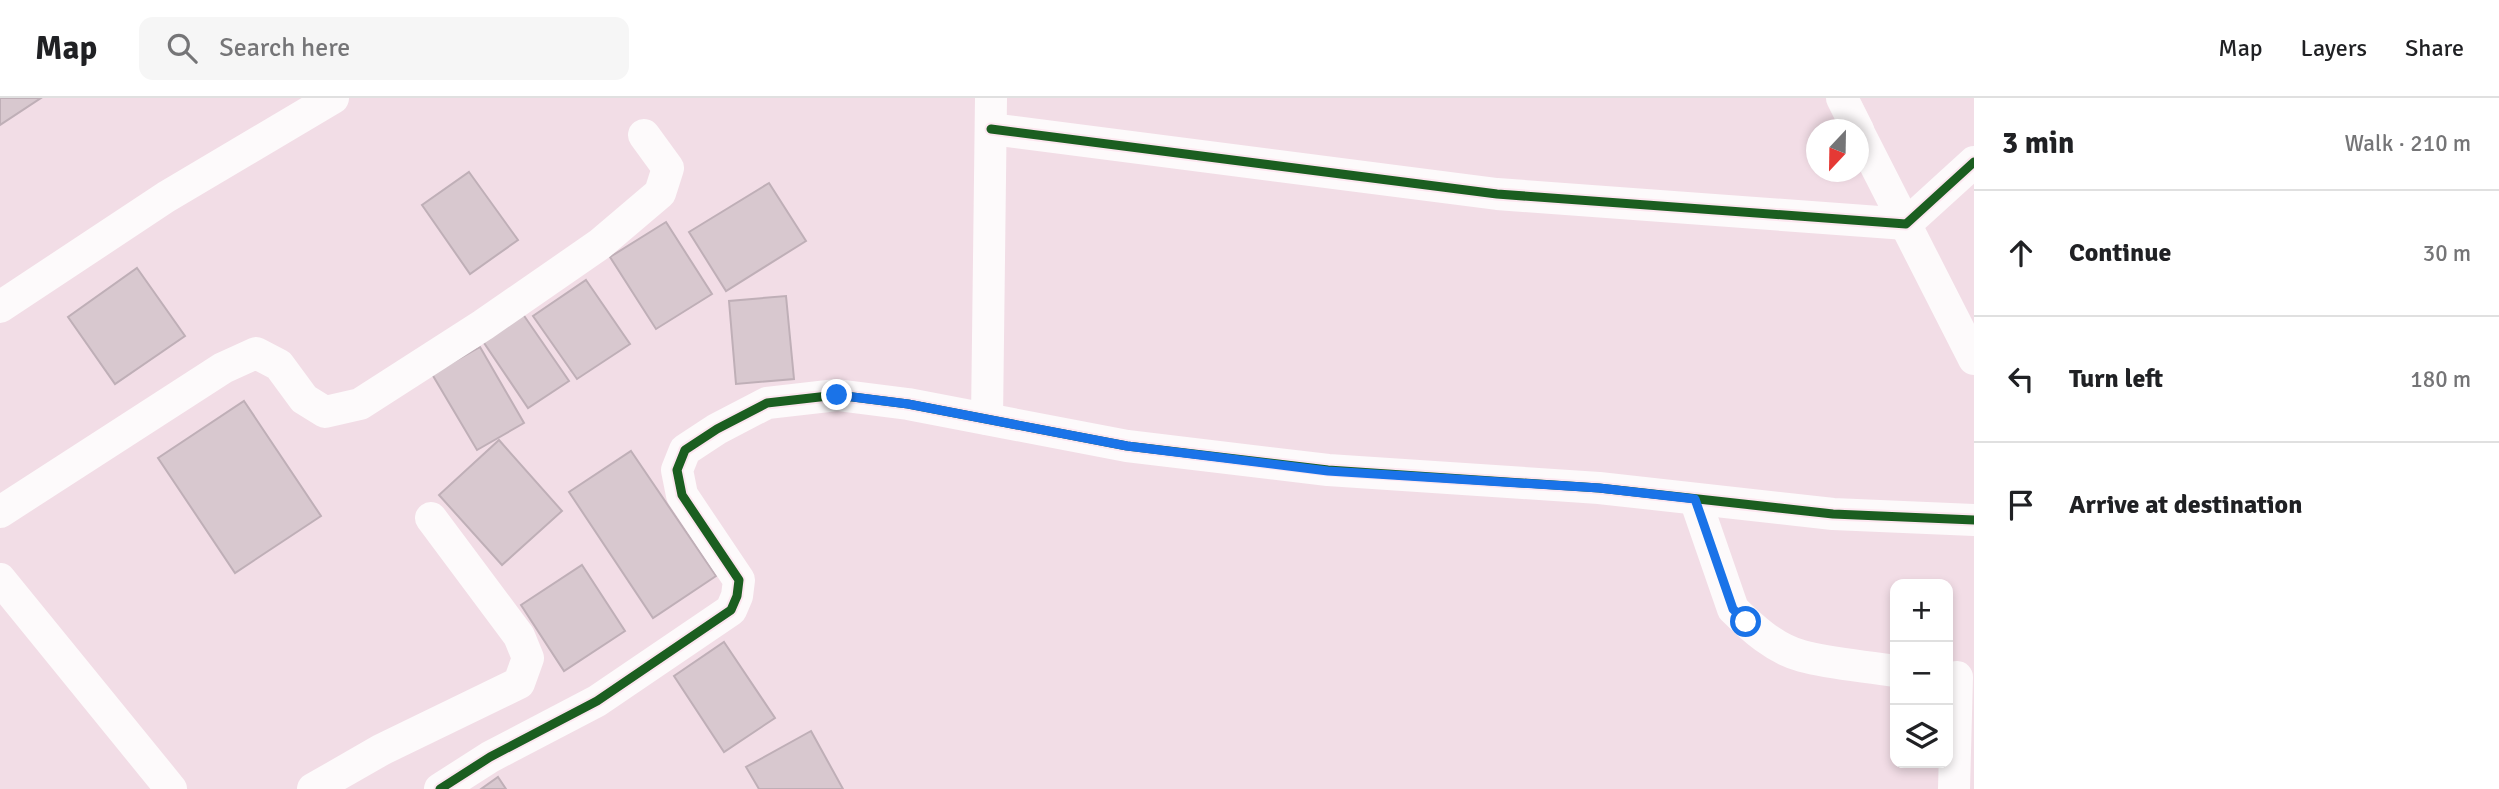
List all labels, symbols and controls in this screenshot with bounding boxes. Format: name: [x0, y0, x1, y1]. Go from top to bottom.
search box: [139, 17, 629, 80]
text: Map: [35, 28, 97, 69]
icon: search: [163, 29, 201, 67]
text: Search here: [219, 32, 350, 64]
text: Map: [2218, 33, 2263, 63]
text: Layers: [2301, 33, 2367, 63]
text: Share: [2405, 33, 2464, 63]
north arrow: [1806, 119, 1869, 182]
text: 3 min: [2002, 125, 2074, 162]
text: Walk · 210 m: [2345, 129, 2471, 158]
icon: ahead: [2002, 234, 2040, 272]
text: Continue: [2069, 237, 2171, 269]
text: 30 m: [2423, 239, 2471, 268]
icon: left: [2002, 360, 2040, 398]
text: Turn left: [2069, 363, 2163, 395]
text: 180 m: [2410, 365, 2471, 394]
route end: [821, 379, 852, 410]
icon: arrive: [2002, 486, 2040, 524]
text: Arrive at destination: [2069, 489, 2302, 521]
map controls: [1890, 579, 1953, 768]
button: +: [1890, 579, 1953, 642]
route start: [1730, 606, 1761, 637]
button: −: [1890, 642, 1953, 705]
button: layers: [1890, 705, 1953, 768]

